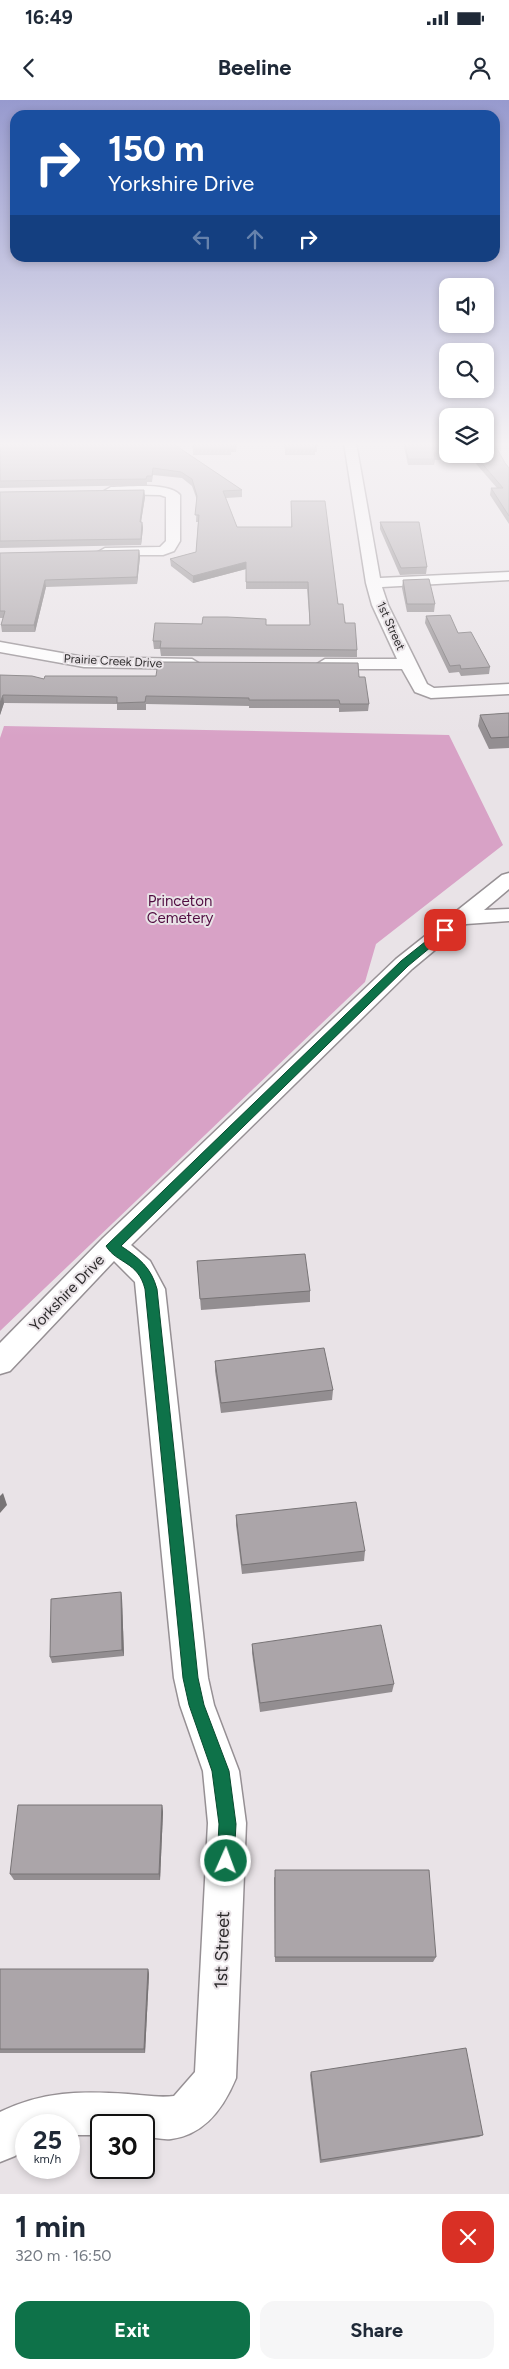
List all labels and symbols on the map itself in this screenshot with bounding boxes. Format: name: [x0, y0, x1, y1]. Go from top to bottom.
street label: 1st Street: [374, 600, 408, 653]
street label: Prairie Creek Drive: [63, 651, 163, 671]
park label: Princeton Cemetery: [147, 892, 213, 927]
pin: [424, 909, 466, 951]
street label: Yorkshire Drive: [26, 1251, 108, 1335]
position arrow: [199, 1834, 251, 1886]
street label: 1st Street: [210, 1911, 234, 1989]
speed limit sign: 30: [90, 2114, 155, 2179]

